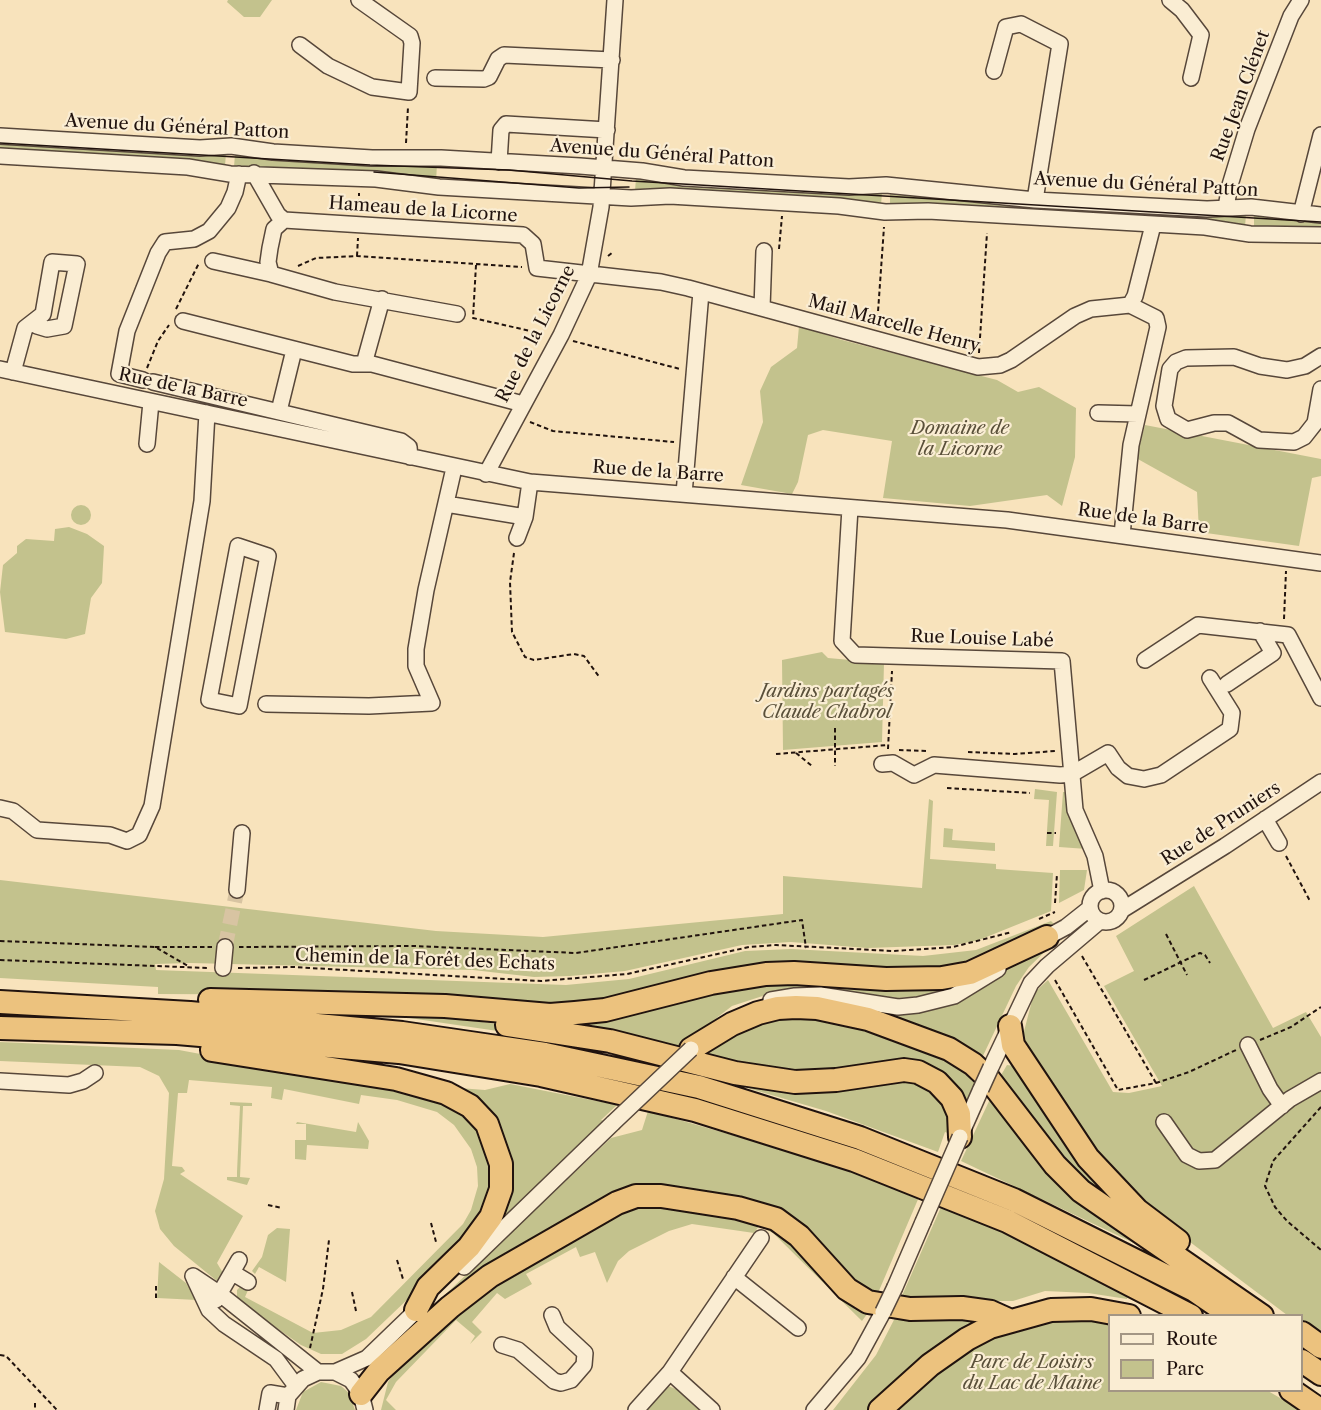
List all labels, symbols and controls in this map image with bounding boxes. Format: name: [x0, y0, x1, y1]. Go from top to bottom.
street label: Rue Jean Clénet: [1207, 28, 1275, 164]
street label: Avenue du Général Patton: [64, 110, 290, 144]
street label: Avenue du Général Patton: [549, 135, 775, 173]
street label: Avenue du Général Patton: [1033, 168, 1259, 202]
street label: Hameau de la Licorne: [328, 193, 518, 227]
street label: Rue de la Licorne: [492, 262, 580, 406]
street label: Mail Marcelle Henry: [806, 291, 982, 357]
street label: Rue de la Barre: [116, 364, 250, 412]
park label: Domaine de la Licorne: [911, 418, 1009, 460]
street label: Rue de la Barre: [592, 457, 724, 487]
street label: Rue de la Barre: [1076, 499, 1210, 539]
street label: Rue Louise Labé: [910, 626, 1054, 652]
park label: Jardins partagés Claude Chabrol: [760, 681, 894, 724]
street label: Rue de Pruniers: [1157, 777, 1285, 871]
street label: Chemin de la Forêt des Echats: [295, 945, 555, 975]
legend: [1108, 1314, 1303, 1392]
text: Route: [1166, 1328, 1218, 1350]
park label: Parc de Loisirs du Lac de Maine: [963, 1352, 1101, 1394]
text: Parc: [1166, 1358, 1204, 1380]

